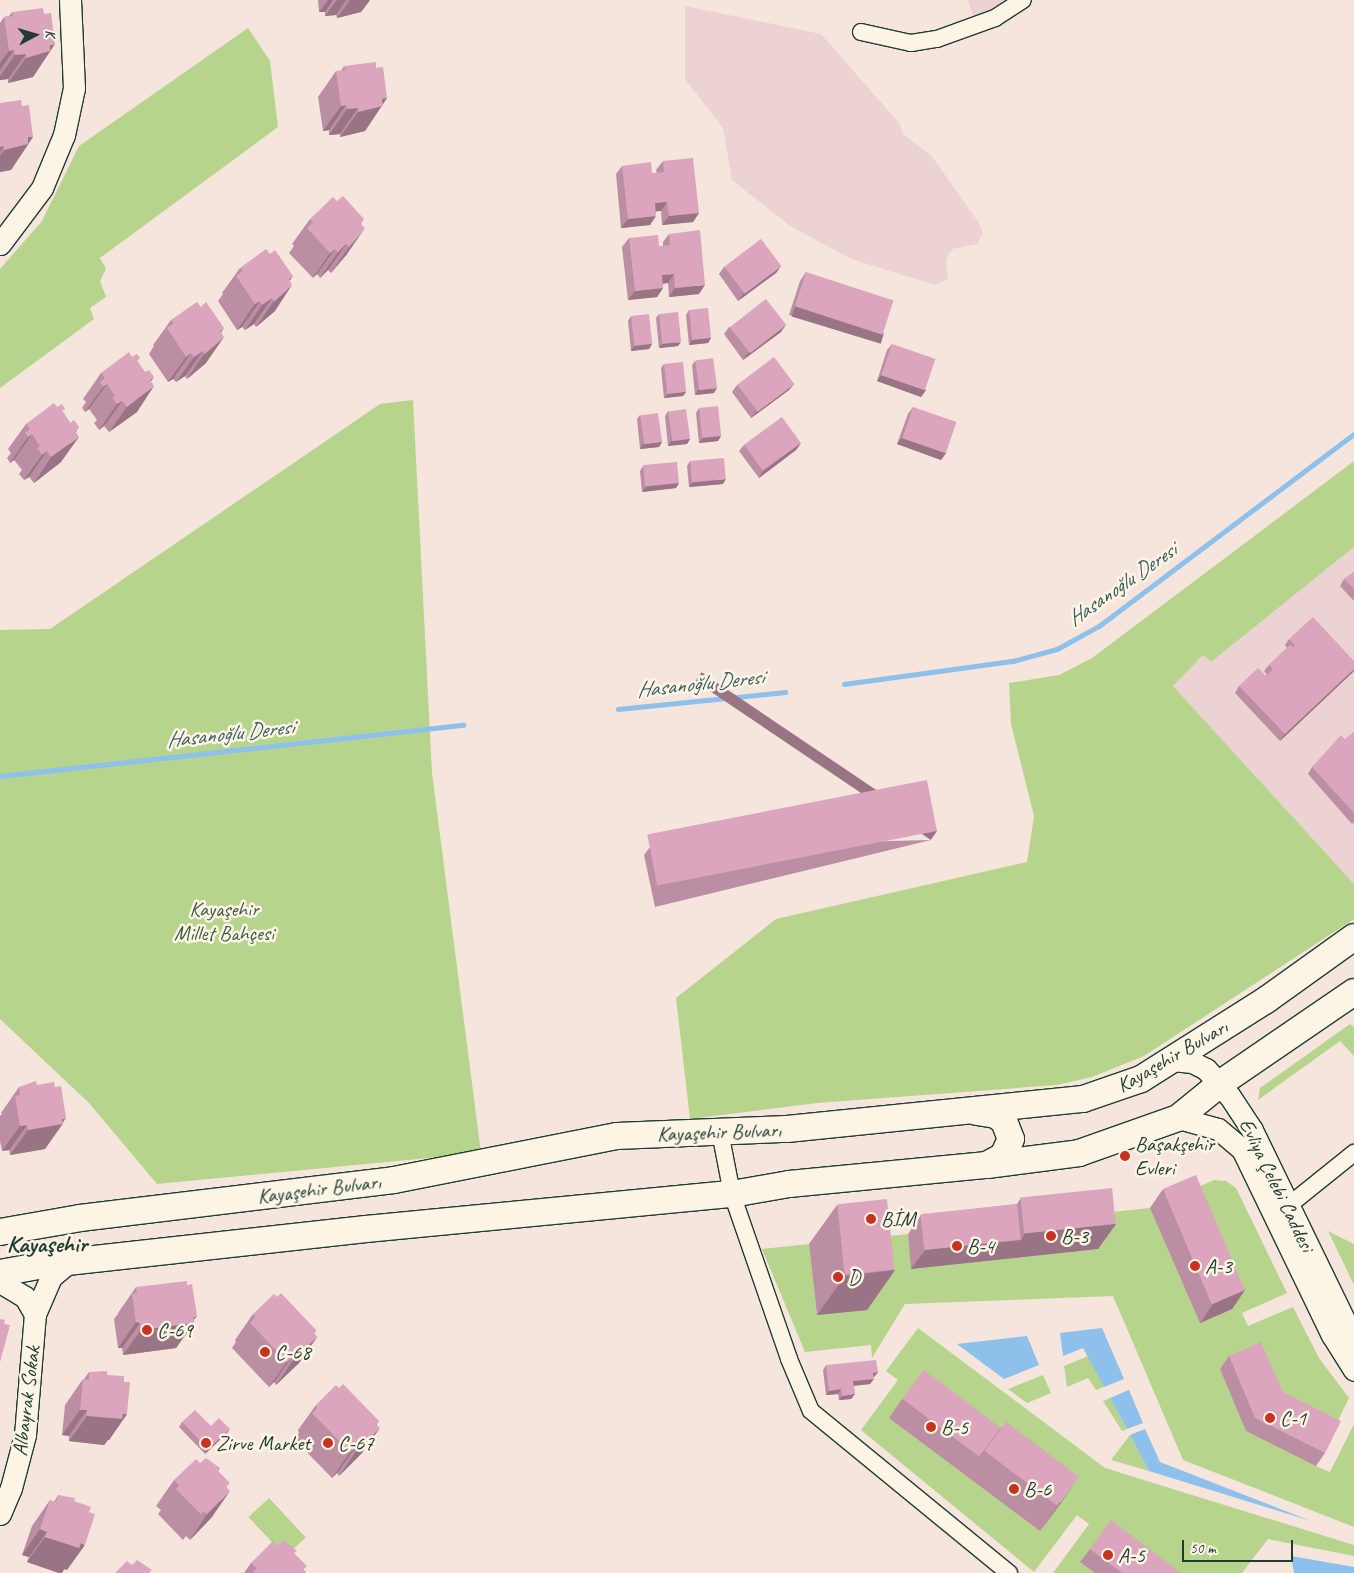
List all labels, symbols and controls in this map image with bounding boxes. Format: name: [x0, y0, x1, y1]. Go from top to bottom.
north arrow: [10, 10, 60, 60]
text: K: [42, 29, 59, 38]
water label: Hasanoğlu Deresi: [1062, 538, 1182, 632]
water label: Hasanoğlu Deresi: [635, 664, 765, 704]
water label: Hasanoğlu Deresi: [165, 714, 295, 754]
park label: Kayaşehir Millet Bahçesi: [174, 896, 274, 946]
street label: Kayaşehir Bulvarı: [1112, 1014, 1232, 1098]
street label: Evliya Çelebi Caddesi: [1234, 1114, 1320, 1256]
street label: Kayaşehir Bulvarı: [657, 1117, 781, 1147]
place label: Başakşehir Evleri: [1135, 1131, 1214, 1181]
marker: Başakşehir Evleri: [1119, 1150, 1131, 1162]
street label: Kayaşehir Bulvarı: [256, 1169, 382, 1209]
place label: BİM: [881, 1206, 915, 1232]
marker: BİM: [865, 1213, 877, 1225]
place label: B-3: [1061, 1223, 1088, 1249]
marker: B-3: [1045, 1230, 1057, 1242]
district label: Kayaşehir: [7, 1231, 87, 1259]
place label: B-4: [967, 1233, 994, 1259]
marker: B-4: [951, 1240, 963, 1252]
place label: A-3: [1205, 1253, 1232, 1279]
marker: A-3: [1189, 1260, 1201, 1272]
place label: D: [848, 1264, 860, 1290]
marker: D: [832, 1271, 844, 1283]
place label: C-69: [157, 1317, 193, 1343]
marker: C-69: [141, 1324, 153, 1336]
place label: C-68: [275, 1339, 311, 1365]
street label: Albayrak Sokak: [7, 1345, 45, 1457]
marker: C-68: [259, 1346, 271, 1358]
place label: C-1: [1280, 1405, 1306, 1431]
marker: C-1: [1264, 1412, 1276, 1424]
place label: B-5: [941, 1414, 968, 1440]
marker: B-5: [925, 1421, 937, 1433]
place label: Zirve Market: [216, 1430, 311, 1456]
place label: C-67: [338, 1430, 374, 1456]
marker: Zirve Market: [200, 1437, 212, 1449]
marker: C-67: [322, 1437, 334, 1449]
place label: B-6: [1024, 1476, 1051, 1502]
marker: B-6: [1008, 1483, 1020, 1495]
scale bar: [1184, 1530, 1295, 1562]
text: 50 m: [1190, 1539, 1216, 1558]
place label: A-5: [1118, 1542, 1145, 1568]
marker: A-5: [1102, 1549, 1114, 1561]

